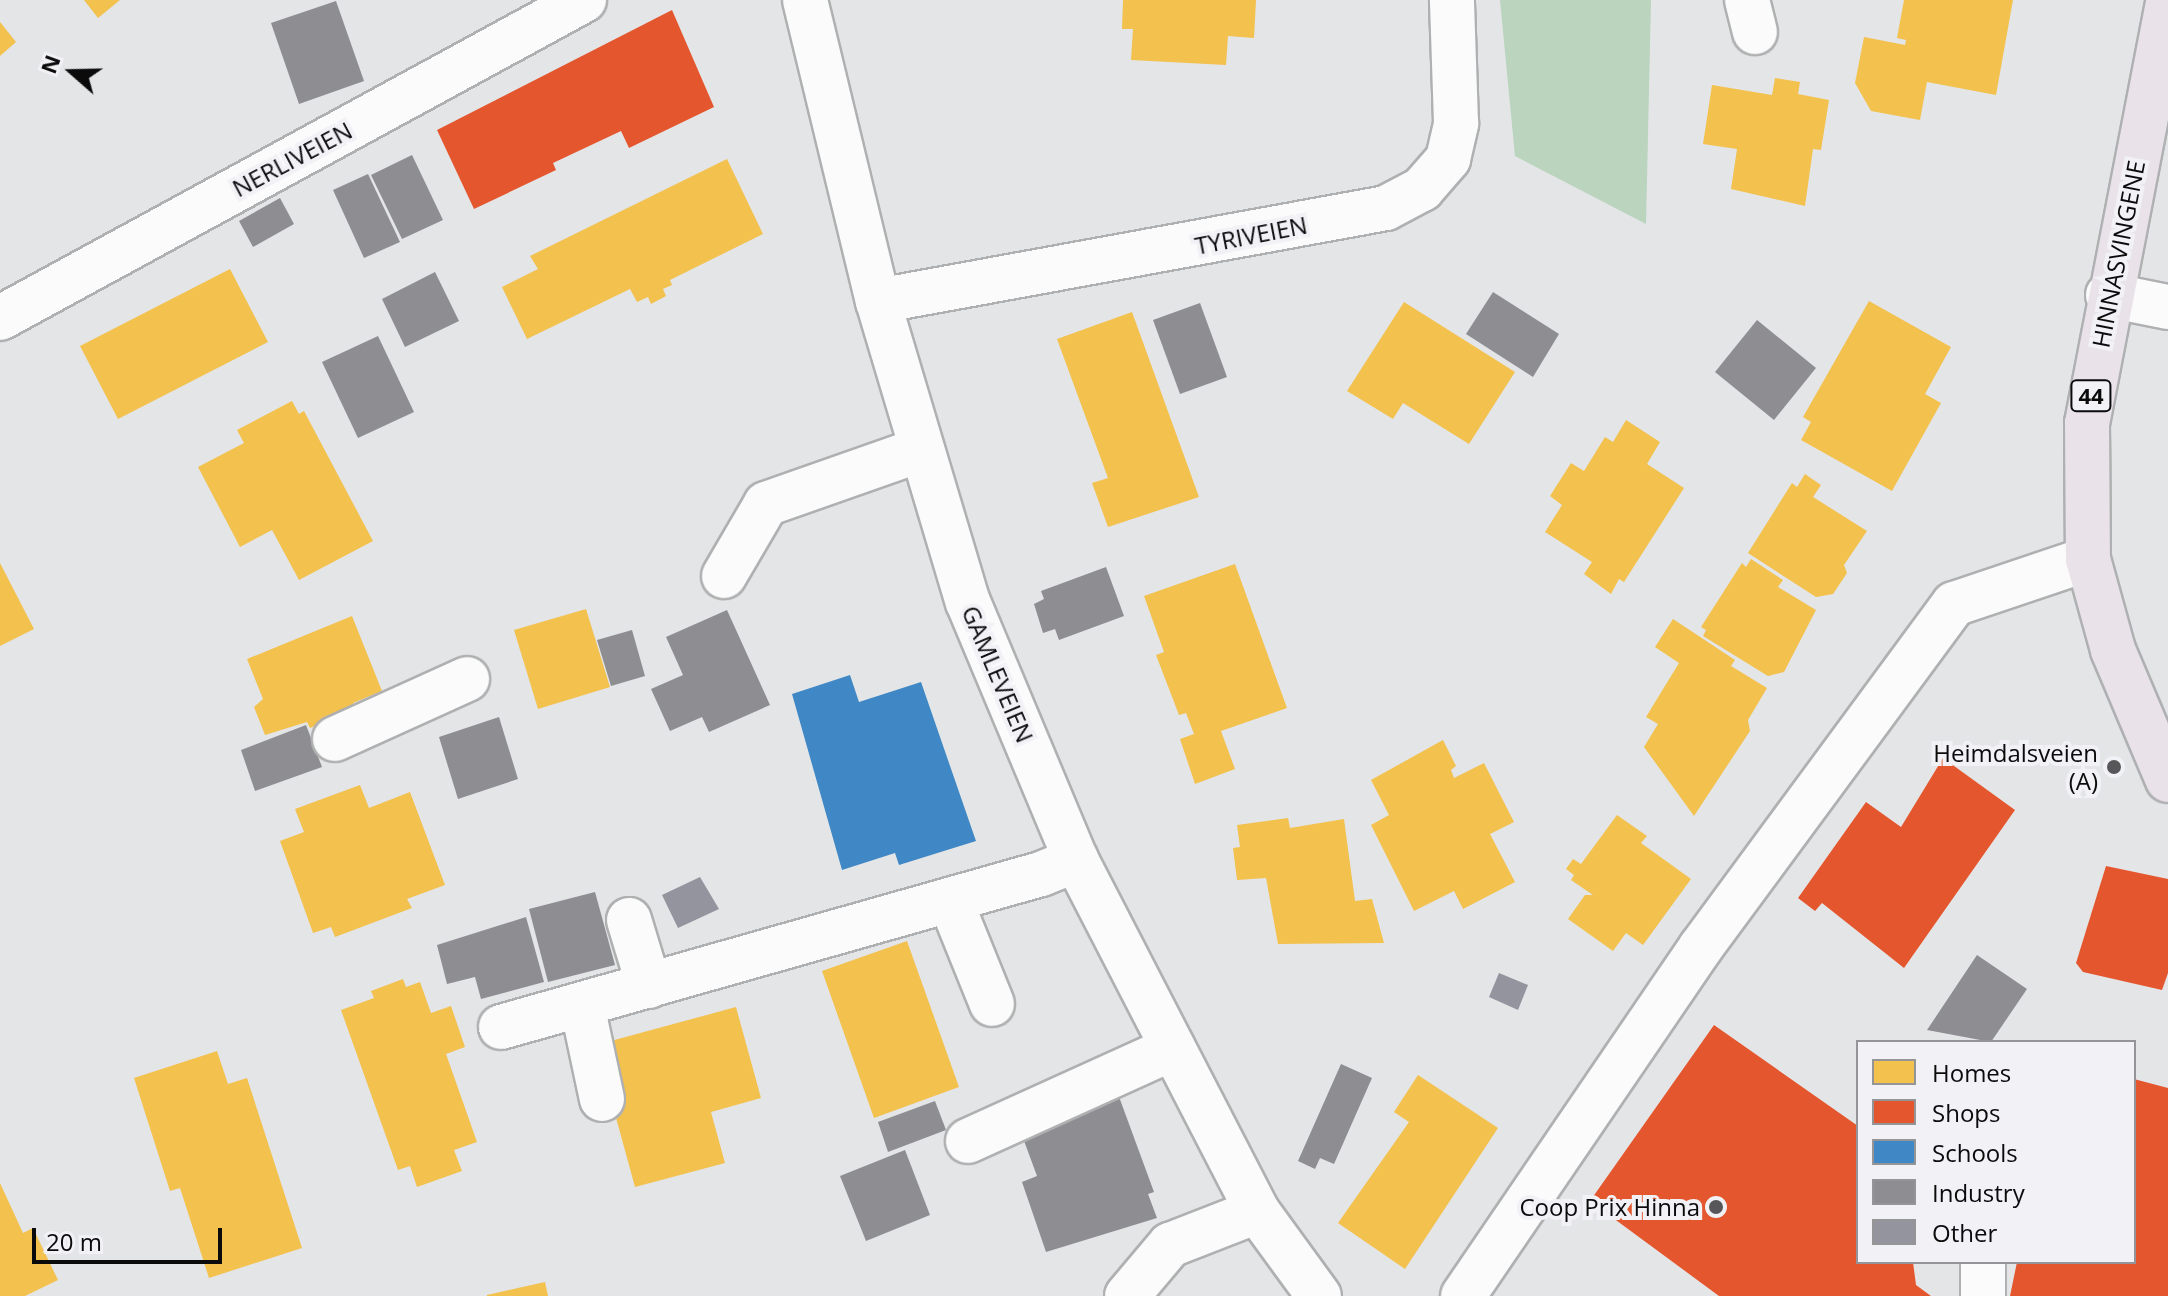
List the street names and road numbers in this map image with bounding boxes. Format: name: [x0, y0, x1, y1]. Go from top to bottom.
street label: NERLIVEIEN: [227, 115, 357, 203]
street label: HINNASVINGENE: [2086, 158, 2150, 350]
street label: TYRIVEIEN: [1192, 210, 1310, 260]
road number: 44: [2069, 378, 2113, 414]
street label: GAMLEVEIEN: [956, 601, 1040, 747]

